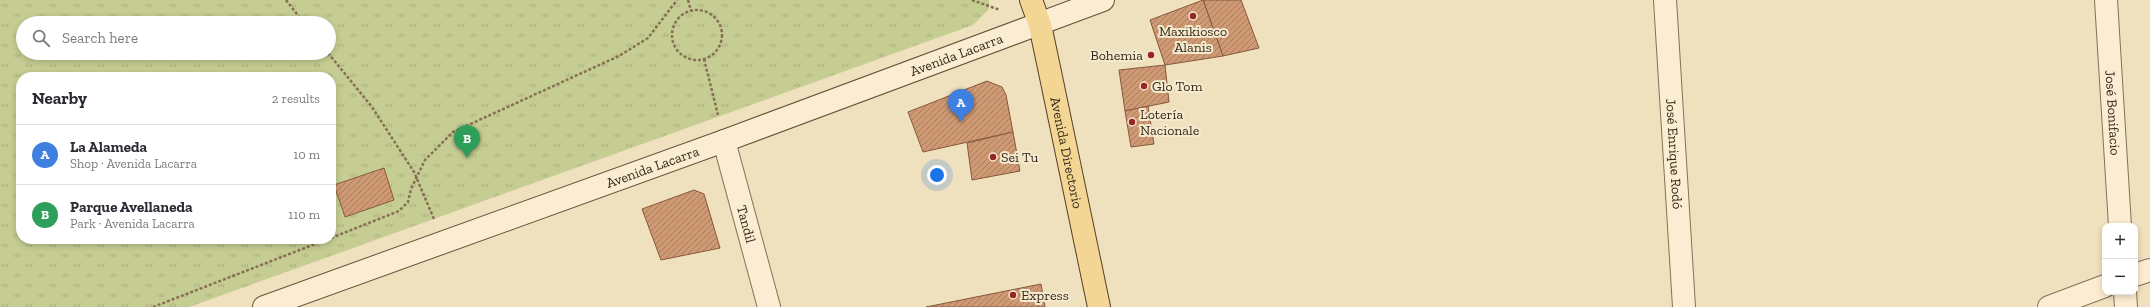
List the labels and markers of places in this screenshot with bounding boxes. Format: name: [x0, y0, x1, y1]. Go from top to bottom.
marker: Maxikiosco Alanis: [1188, 11, 1198, 21]
place label: Maxikiosco Alanis: [1159, 23, 1227, 56]
place label: Bohemia: [1090, 47, 1143, 64]
marker: Bohemia: [1146, 50, 1156, 60]
place label: Glo Tom: [1152, 78, 1203, 95]
marker: Glo Tom: [1139, 81, 1149, 91]
pin: A: [948, 89, 974, 122]
place label: Lotería Nacionale: [1140, 106, 1200, 139]
marker: Lotería Nacionale: [1127, 117, 1137, 127]
pin: B: [454, 125, 480, 158]
place label: Sei Tu: [1001, 149, 1039, 166]
marker: Sei Tu: [988, 152, 998, 162]
place label: Express: [1021, 287, 1069, 304]
marker: Express: [1008, 290, 1018, 300]

